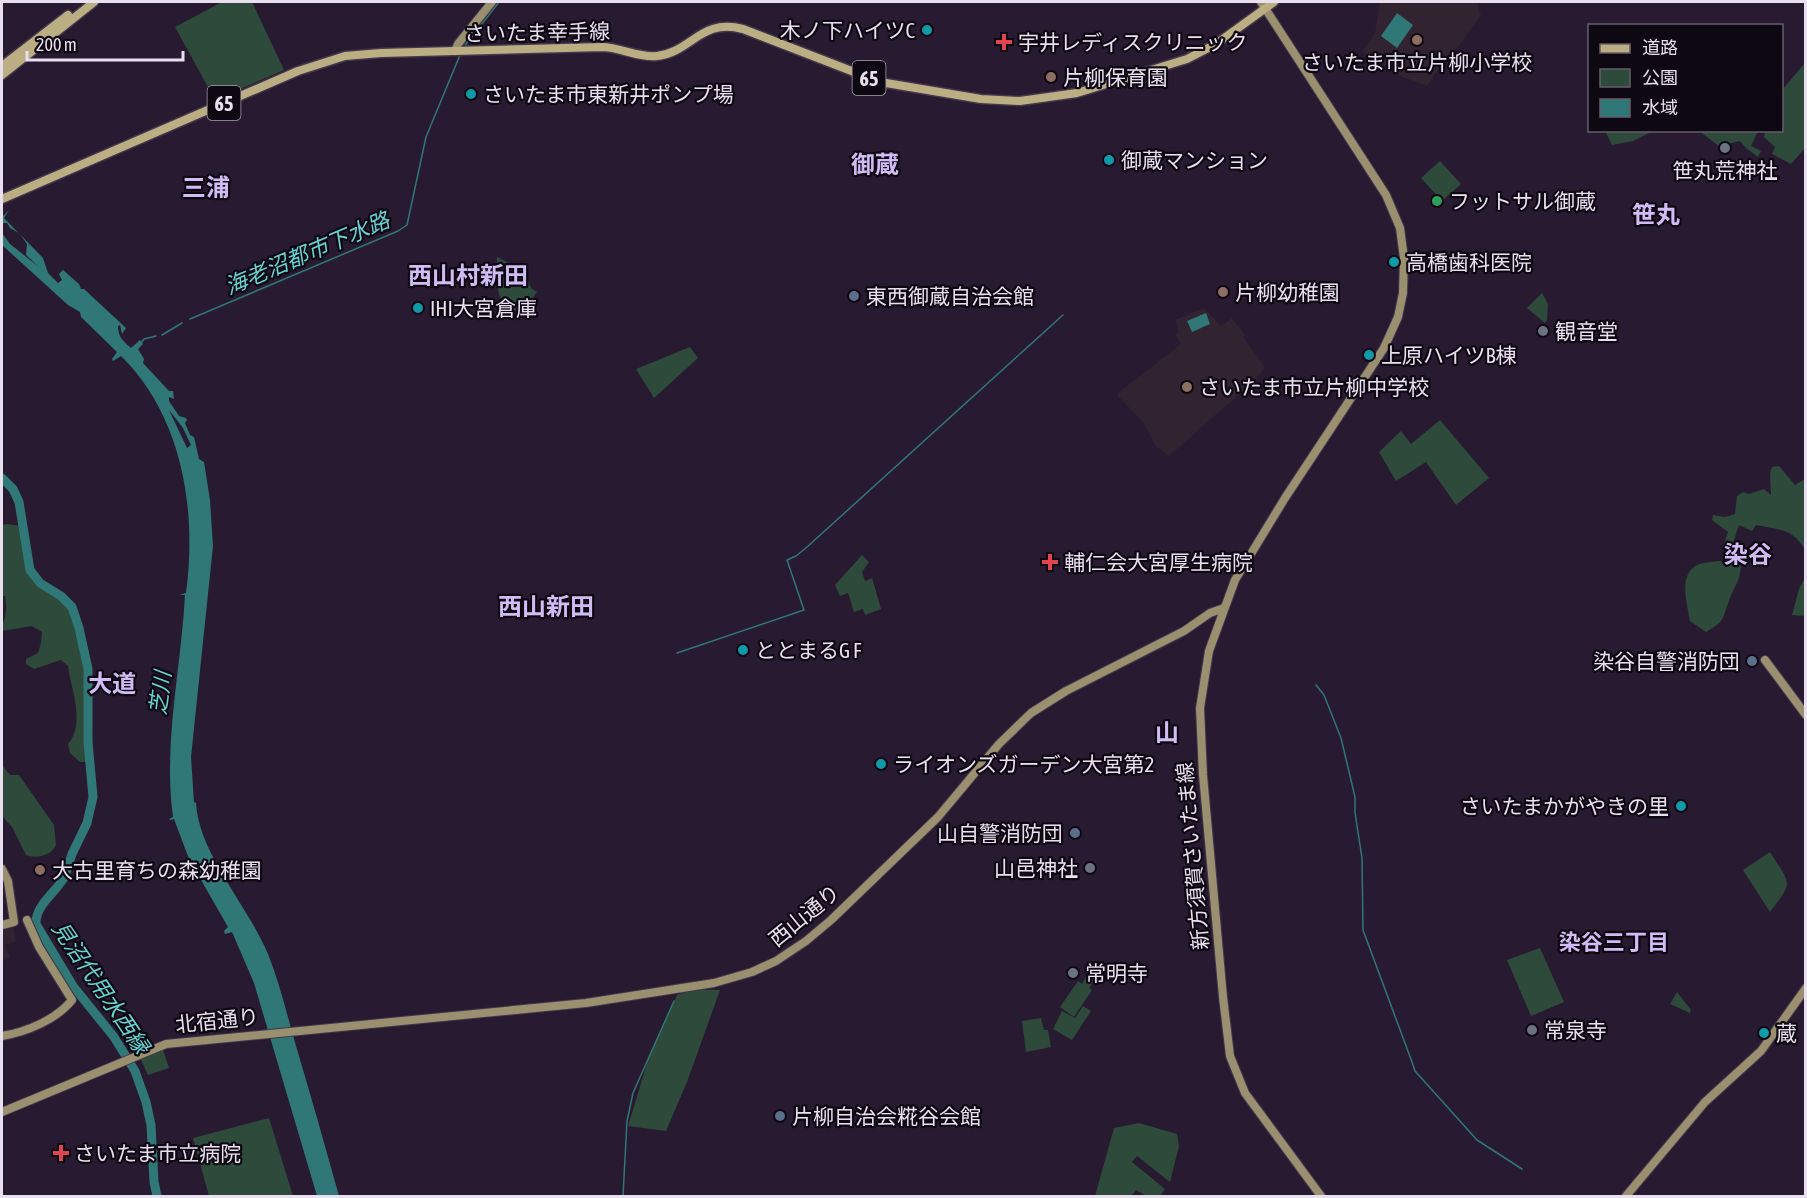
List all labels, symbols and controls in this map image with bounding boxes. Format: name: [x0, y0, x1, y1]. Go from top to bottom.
place label: 木ノ下ハイツC: [780, 18, 916, 42]
street label: さいたま幸手線: [464, 19, 610, 45]
marker: 木ノ下ハイツC: [920, 23, 934, 37]
scale bar: [27, 24, 183, 62]
legend: [1588, 24, 1783, 132]
place label: 宇井レディスクリニック: [1018, 30, 1248, 54]
marker: 宇井レディスクリニック: [995, 33, 1013, 51]
marker: さいたま市立片柳小学校: [1410, 33, 1424, 47]
text: 200 m: [36, 34, 77, 55]
text: 道路: [1642, 37, 1678, 58]
place label: さいたま市立片柳小学校: [1302, 50, 1532, 74]
road number: 65: [852, 61, 886, 95]
place label: 片柳保育園: [1063, 65, 1168, 89]
text: 公園: [1642, 67, 1678, 88]
marker: 片柳保育園: [1044, 70, 1058, 84]
place label: さいたま市東新井ポンプ場: [483, 82, 734, 106]
road number: 65: [208, 86, 240, 120]
marker: さいたま市東新井ポンプ場: [464, 87, 478, 101]
text: 水域: [1642, 97, 1678, 118]
marker: 笹丸荒神社: [1718, 141, 1732, 155]
place label: 御蔵マンション: [1121, 148, 1268, 172]
district label: 御蔵: [851, 151, 899, 178]
marker: 御蔵マンション: [1102, 153, 1116, 167]
place label: 笹丸荒神社: [1673, 158, 1778, 182]
district label: 三浦: [182, 174, 230, 201]
place label: フットサル御蔵: [1449, 189, 1596, 213]
marker: フットサル御蔵: [1430, 194, 1444, 208]
district label: 笹丸: [1632, 201, 1680, 228]
water label: 海老沼都市下水路: [221, 206, 395, 299]
place label: 高橋歯科医院: [1406, 250, 1532, 274]
marker: 高橋歯科医院: [1387, 255, 1401, 269]
district label: 西山村新田: [408, 262, 528, 289]
place label: 片柳幼稚園: [1235, 280, 1340, 304]
place label: 東西御蔵自治会館: [866, 284, 1034, 308]
marker: 片柳幼稚園: [1216, 285, 1230, 299]
marker: 東西御蔵自治会館: [847, 289, 861, 303]
place label: IHI大宮倉庫: [430, 296, 537, 320]
marker: IHI大宮倉庫: [411, 301, 425, 315]
place label: 観音堂: [1555, 319, 1618, 343]
marker: 観音堂: [1536, 324, 1550, 338]
place label: 上原ハイツB棟: [1381, 343, 1517, 367]
marker: 上原ハイツB棟: [1362, 348, 1376, 362]
place label: さいたま市立片柳中学校: [1199, 375, 1429, 399]
marker: さいたま市立片柳中学校: [1180, 380, 1194, 394]
district label: 染谷: [1724, 541, 1772, 568]
place label: 輔仁会大宮厚生病院: [1064, 550, 1253, 574]
marker: 輔仁会大宮厚生病院: [1041, 553, 1059, 571]
district label: 西山新田: [498, 593, 594, 620]
place label: ととまるG F: [755, 638, 862, 662]
marker: ととまるG F: [736, 643, 750, 657]
place label: 染谷自警消防団: [1593, 649, 1740, 673]
marker: 染谷自警消防団: [1745, 654, 1759, 668]
water label: 芝川: [144, 668, 176, 716]
district label: 大道: [88, 670, 136, 697]
district label: 山: [1155, 719, 1179, 746]
place label: ライオンズガーデン大宮第2: [893, 752, 1154, 776]
marker: ライオンズガーデン大宮第2: [874, 757, 888, 771]
street label: 新方須賀さいたま線: [1172, 761, 1212, 951]
place label: さいたまかがやきの里: [1460, 794, 1669, 818]
marker: さいたまかがやきの里: [1674, 799, 1688, 813]
place label: 山自警消防団: [937, 821, 1063, 845]
marker: 山自警消防団: [1068, 826, 1082, 840]
place label: 山邑神社: [994, 856, 1078, 880]
place label: 大古里育ちの森幼稚園: [52, 858, 262, 882]
marker: 山邑神社: [1083, 861, 1097, 875]
marker: 大古里育ちの森幼稚園: [33, 863, 47, 877]
street label: 西山通り: [764, 879, 844, 951]
water label: 見沼代用水西縁: [47, 916, 157, 1061]
district label: 染谷三丁目: [1559, 929, 1669, 955]
place label: 常明寺: [1085, 961, 1148, 985]
marker: 常明寺: [1066, 966, 1080, 980]
street label: 北宿通り: [174, 1004, 260, 1036]
place label: 常泉寺: [1544, 1018, 1607, 1042]
place label: 蔵: [1776, 1021, 1797, 1045]
marker: 常泉寺: [1525, 1023, 1539, 1037]
marker: 蔵: [1757, 1026, 1771, 1040]
place label: 片柳自治会糀谷会館: [792, 1104, 981, 1128]
marker: 片柳自治会糀谷会館: [773, 1109, 787, 1123]
place label: さいたま市立病院: [74, 1141, 241, 1165]
marker: さいたま市立病院: [52, 1144, 70, 1162]

